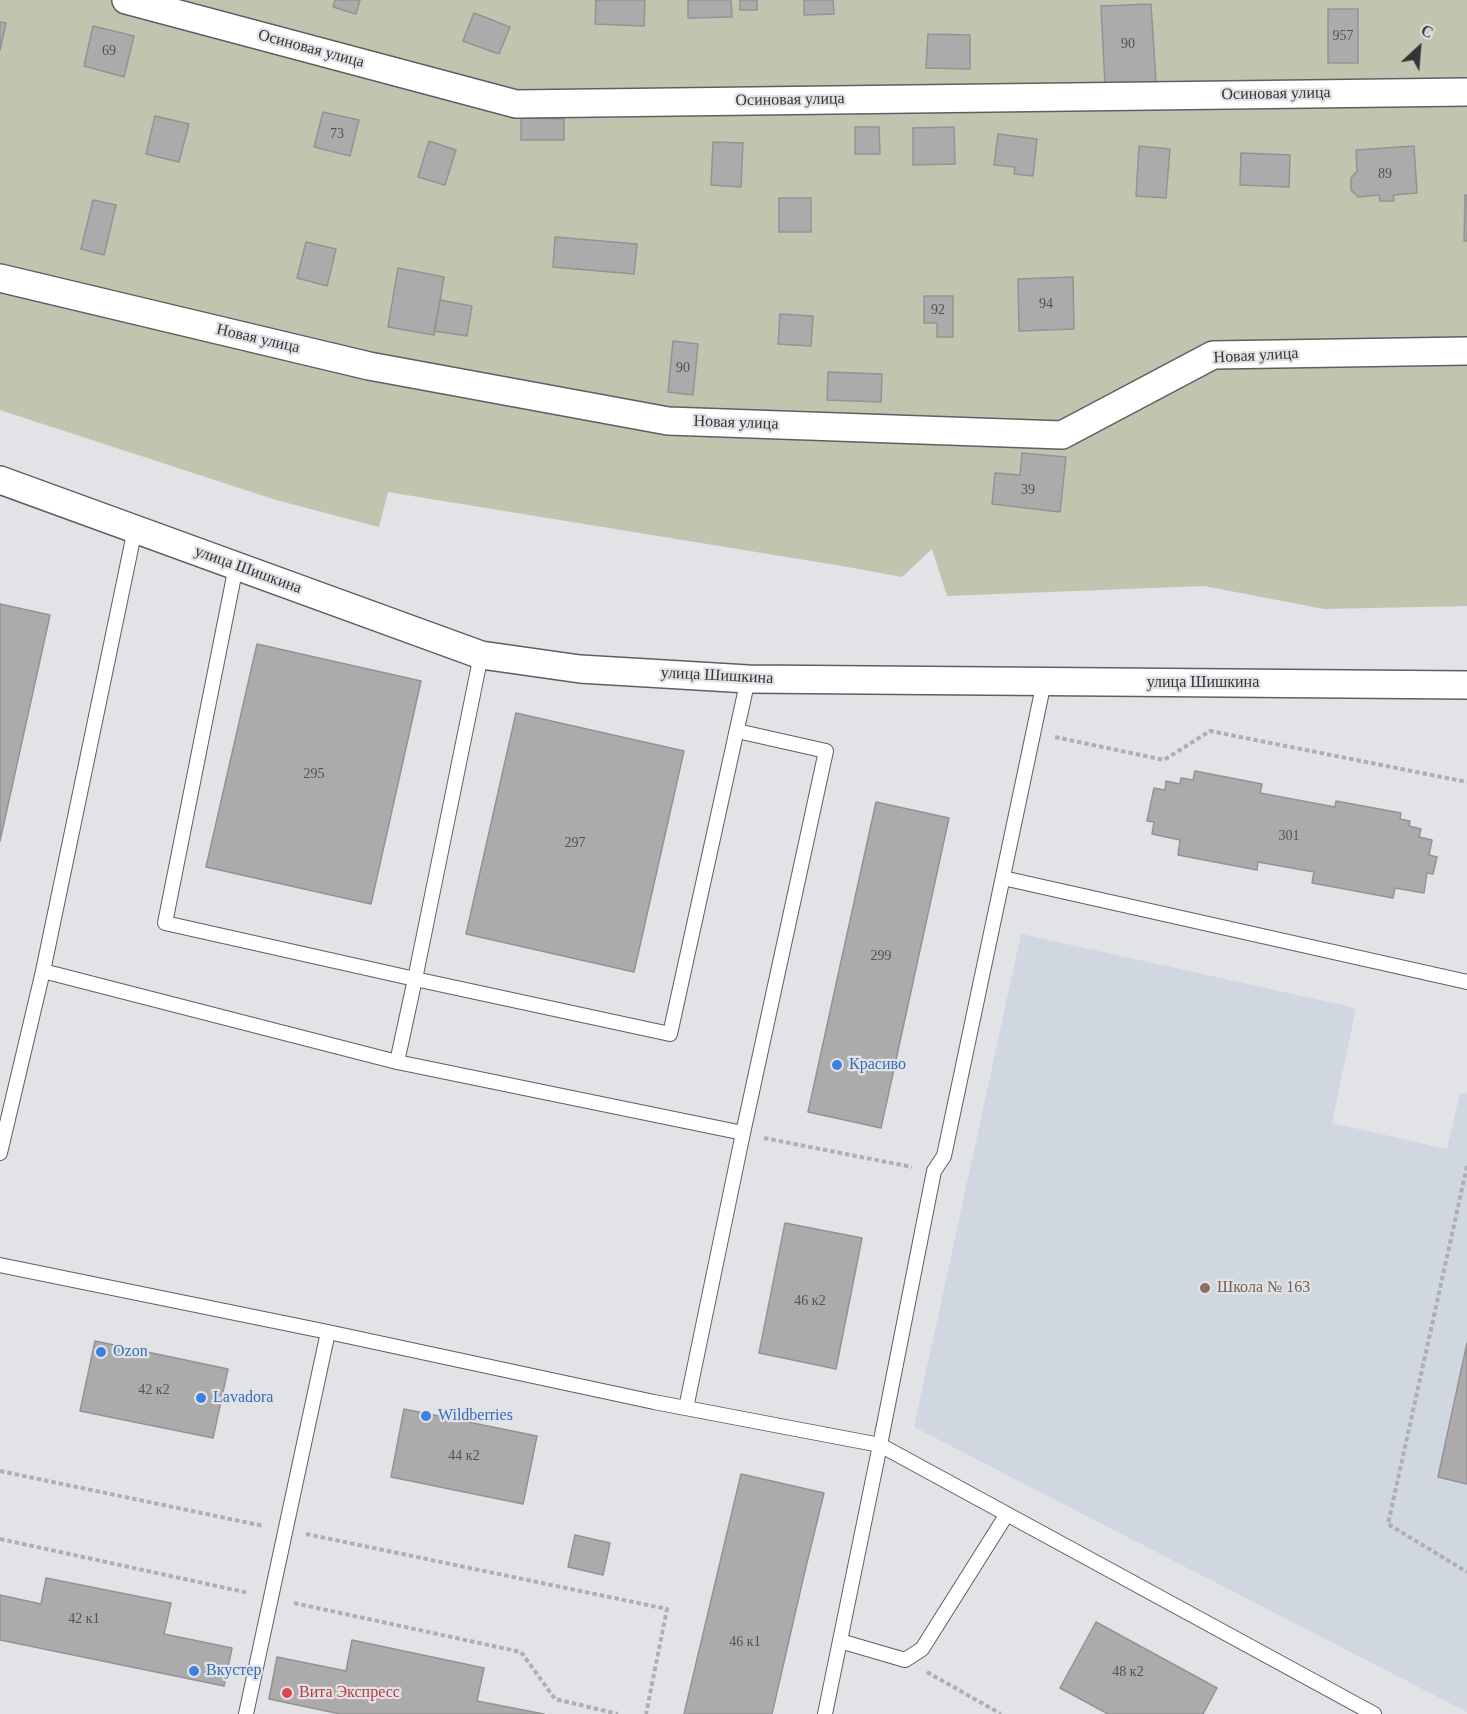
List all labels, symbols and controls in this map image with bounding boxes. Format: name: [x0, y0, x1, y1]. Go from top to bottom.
north arrow: [1389, 18, 1449, 78]
text: С: [1418, 21, 1436, 42]
street label: Осиновая улица: [256, 26, 366, 72]
house number: 957: [1332, 28, 1354, 44]
house number: 90: [1121, 36, 1135, 52]
house number: 69: [102, 43, 116, 59]
street label: Осиновая улица: [1221, 83, 1331, 105]
street label: Осиновая улица: [735, 89, 845, 111]
house number: 73: [330, 126, 344, 142]
house number: 89: [1378, 166, 1392, 182]
house number: 94: [1039, 296, 1053, 312]
house number: 92: [931, 302, 945, 318]
street label: Новая улица: [214, 320, 302, 358]
street label: Новая улица: [1213, 344, 1299, 368]
house number: 90: [676, 360, 690, 376]
street label: Новая улица: [693, 412, 779, 434]
house number: 39: [1021, 482, 1035, 498]
street label: улица Шишкина: [192, 542, 304, 598]
street label: улица Шишкина: [660, 663, 774, 689]
street label: улица Шишкина: [1147, 673, 1259, 693]
house number: 295: [304, 766, 324, 782]
house number: 301: [1278, 828, 1300, 844]
house number: 297: [564, 835, 586, 851]
house number: 299: [870, 948, 892, 964]
place label: Красиво: [849, 1055, 906, 1075]
marker: Красиво: [830, 1058, 844, 1072]
place label: Школа № 163: [1217, 1278, 1310, 1298]
marker: Школа № 163: [1198, 1281, 1212, 1295]
house number: 46 к2: [794, 1293, 826, 1309]
place label: Ozon: [113, 1342, 148, 1362]
marker: Ozon: [94, 1345, 108, 1359]
house number: 42 к2: [138, 1382, 170, 1398]
place label: Lavadora: [213, 1388, 273, 1408]
marker: Lavadora: [194, 1391, 208, 1405]
place label: Wildberries: [438, 1406, 513, 1426]
marker: Wildberries: [419, 1409, 433, 1423]
house number: 44 к2: [448, 1448, 480, 1464]
house number: 42 к1: [68, 1611, 100, 1627]
house number: 46 к1: [729, 1634, 761, 1650]
place label: Вкустер: [206, 1661, 261, 1681]
marker: Вкустер: [187, 1664, 201, 1678]
house number: 48 к2: [1112, 1664, 1144, 1680]
place label: Вита Экспресс: [299, 1683, 400, 1703]
marker: Вита Экспресс: [280, 1686, 294, 1700]

